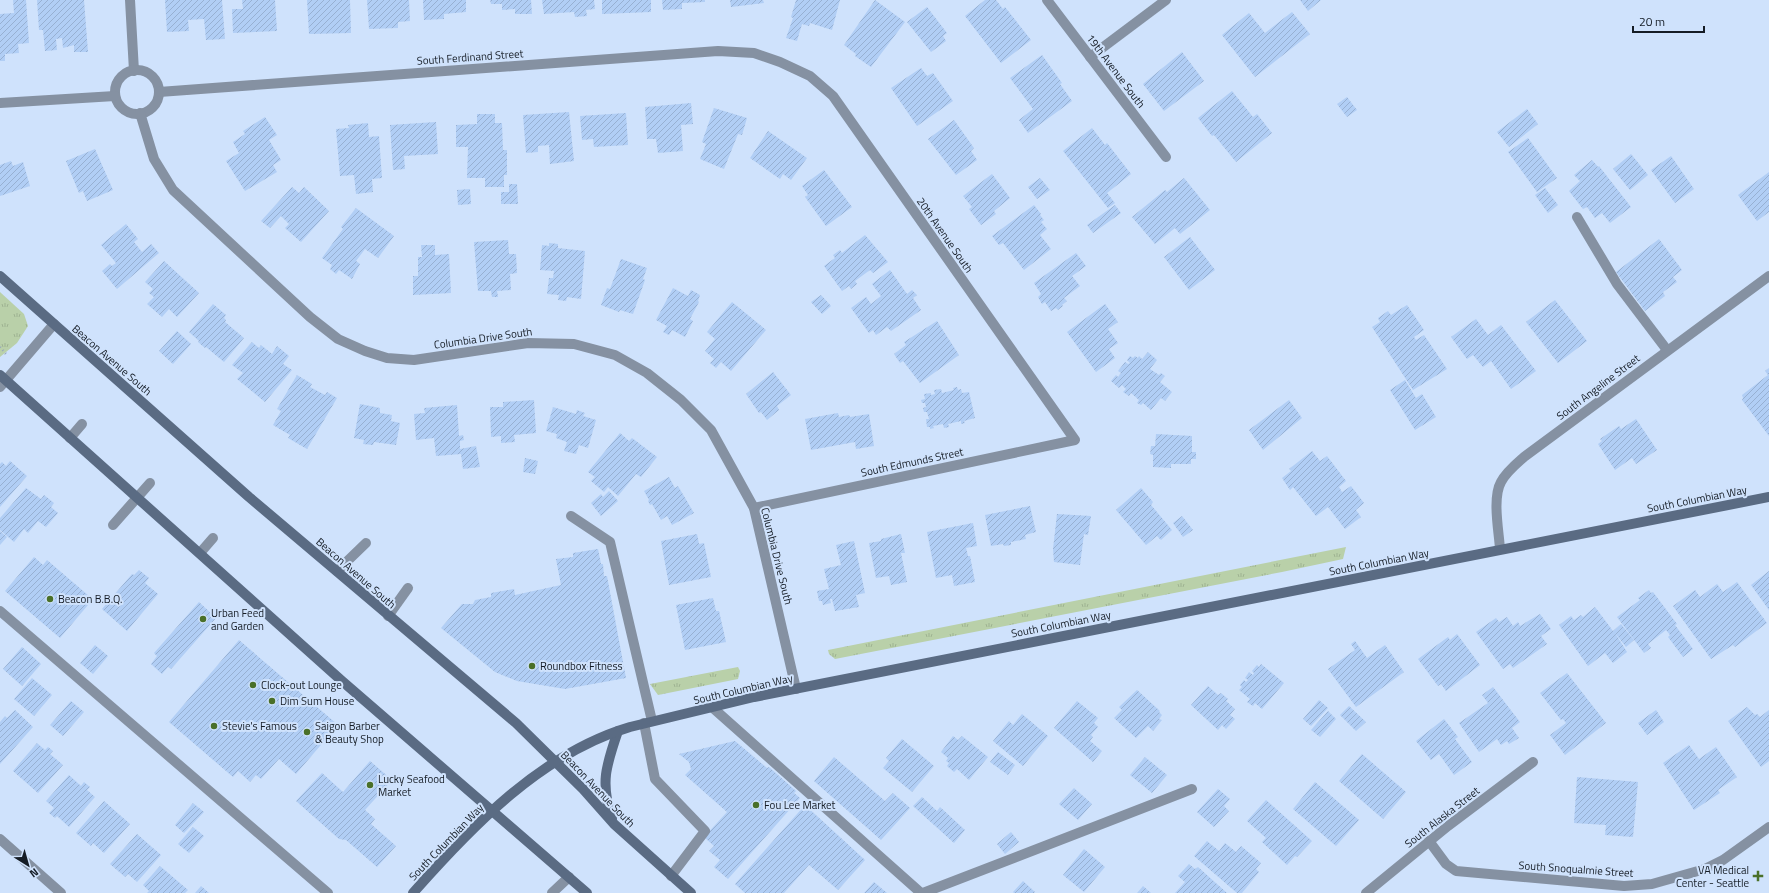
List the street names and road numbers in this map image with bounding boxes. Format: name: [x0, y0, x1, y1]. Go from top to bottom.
street label: 19th Avenue South: [1083, 31, 1149, 111]
street label: South Ferdinand Street: [416, 45, 524, 69]
street label: 20th Avenue South: [913, 194, 977, 276]
street label: Beacon Avenue South: [69, 321, 155, 399]
street label: Columbia Drive South: [433, 323, 533, 353]
street label: South Angeline Street: [1553, 350, 1643, 424]
street label: South Edmunds Street: [859, 443, 965, 481]
street label: South Columbian Way: [1646, 481, 1749, 517]
street label: Columbia Drive South: [757, 506, 797, 606]
street label: Beacon Avenue South: [313, 534, 399, 612]
street label: South Columbian Way: [1328, 544, 1431, 580]
street label: South Columbian Way: [1010, 606, 1113, 642]
street label: South Columbian Way: [692, 670, 795, 708]
street label: Beacon Avenue South: [557, 747, 639, 831]
street label: South Alaska Street: [1401, 783, 1483, 851]
street label: South Columbian Way: [405, 799, 487, 884]
street label: South Snoqualmie Street: [1518, 857, 1634, 881]

